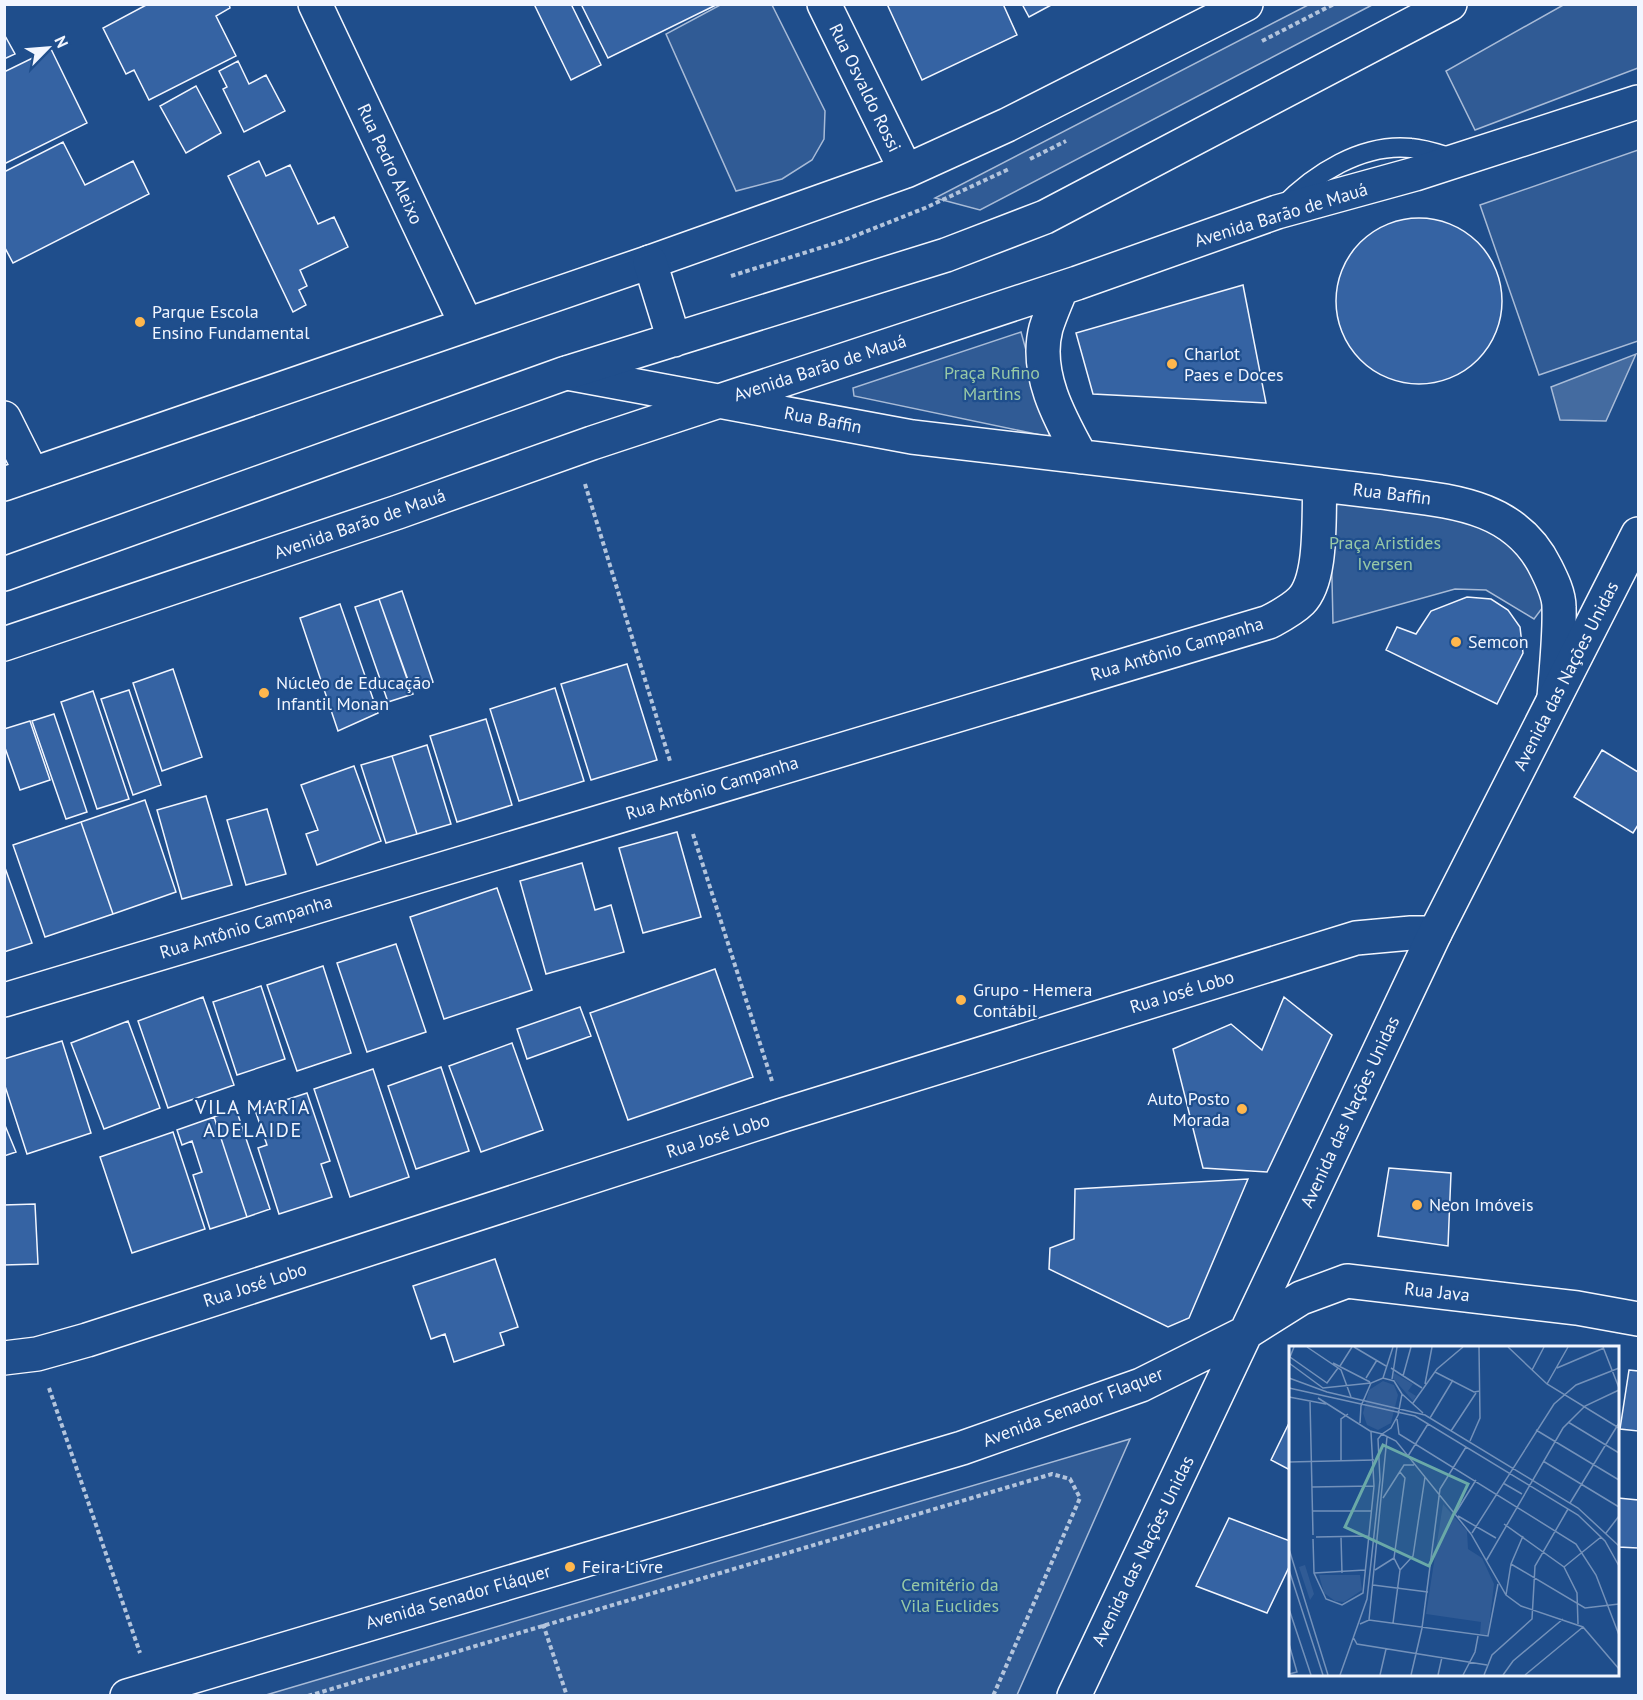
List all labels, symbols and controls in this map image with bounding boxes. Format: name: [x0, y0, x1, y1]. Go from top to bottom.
north arrow: [18, 18, 78, 78]
street label: Rua Osvaldo Rossi: [824, 20, 907, 156]
text: N: [50, 33, 73, 51]
street label: Rua Pedro Aleixo: [352, 100, 428, 228]
street label: Avenida Barão de Mauá: [1191, 177, 1370, 252]
place label: Parque Escola Ensino Fundamental: [152, 300, 310, 344]
marker: Parque Escola Ensino Fundamental: [133, 315, 147, 329]
street label: Avenida Barão de Mauá: [731, 329, 909, 406]
place label: Charlot Paes e Doces: [1184, 342, 1284, 386]
marker: Charlot Paes e Doces: [1165, 357, 1179, 371]
park label: Praça Rufino Martins: [944, 361, 1040, 405]
street label: Rua Baffin: [782, 401, 864, 438]
street label: Rua Baffin: [1352, 477, 1433, 510]
street label: Avenida Barão de Mauá: [271, 483, 449, 564]
park label: Praça Aristides Iversen: [1329, 531, 1441, 575]
street label: Avenida das Nações Unidas: [1508, 577, 1623, 774]
street label: Rua Antônio Campanha: [1088, 611, 1266, 686]
place label: Semcon: [1468, 630, 1529, 653]
marker: Semcon: [1449, 635, 1463, 649]
place label: Núcleo de Educação Infantil Monan: [276, 671, 431, 715]
marker: Núcleo de Educação Infantil Monan: [257, 686, 271, 700]
street label: Rua Antônio Campanha: [623, 750, 801, 825]
street label: Rua Antônio Campanha: [157, 889, 335, 964]
street label: Rua José Lobo: [1127, 965, 1237, 1018]
place label: Grupo - Hemera Contábil: [973, 978, 1092, 1022]
marker: Grupo - Hemera Contábil: [954, 993, 968, 1007]
street label: Avenida das Nações Unidas: [1295, 1012, 1404, 1211]
place label: Auto Posto Morada: [1147, 1087, 1230, 1131]
district label: VILA MARIA ADELAIDE: [194, 1094, 311, 1143]
marker: Auto Posto Morada: [1235, 1102, 1249, 1116]
street label: Rua José Lobo: [663, 1108, 773, 1163]
place label: Neon Imóveis: [1429, 1193, 1534, 1216]
marker: Neon Imóveis: [1410, 1198, 1424, 1212]
street label: Rua José Lobo: [200, 1257, 310, 1312]
street label: Rua Java: [1403, 1277, 1471, 1306]
inset map: [1289, 1346, 1619, 1676]
street label: Avenida Senador Flaquer: [979, 1361, 1166, 1452]
street label: Avenida das Nações Unidas: [1086, 1452, 1199, 1650]
place label: Feira Livre: [582, 1555, 663, 1578]
street label: Avenida Senador Fláquer: [363, 1559, 553, 1634]
marker: Feira Livre: [563, 1560, 577, 1574]
park label: Cemitério da Vila Euclides: [900, 1573, 999, 1617]

